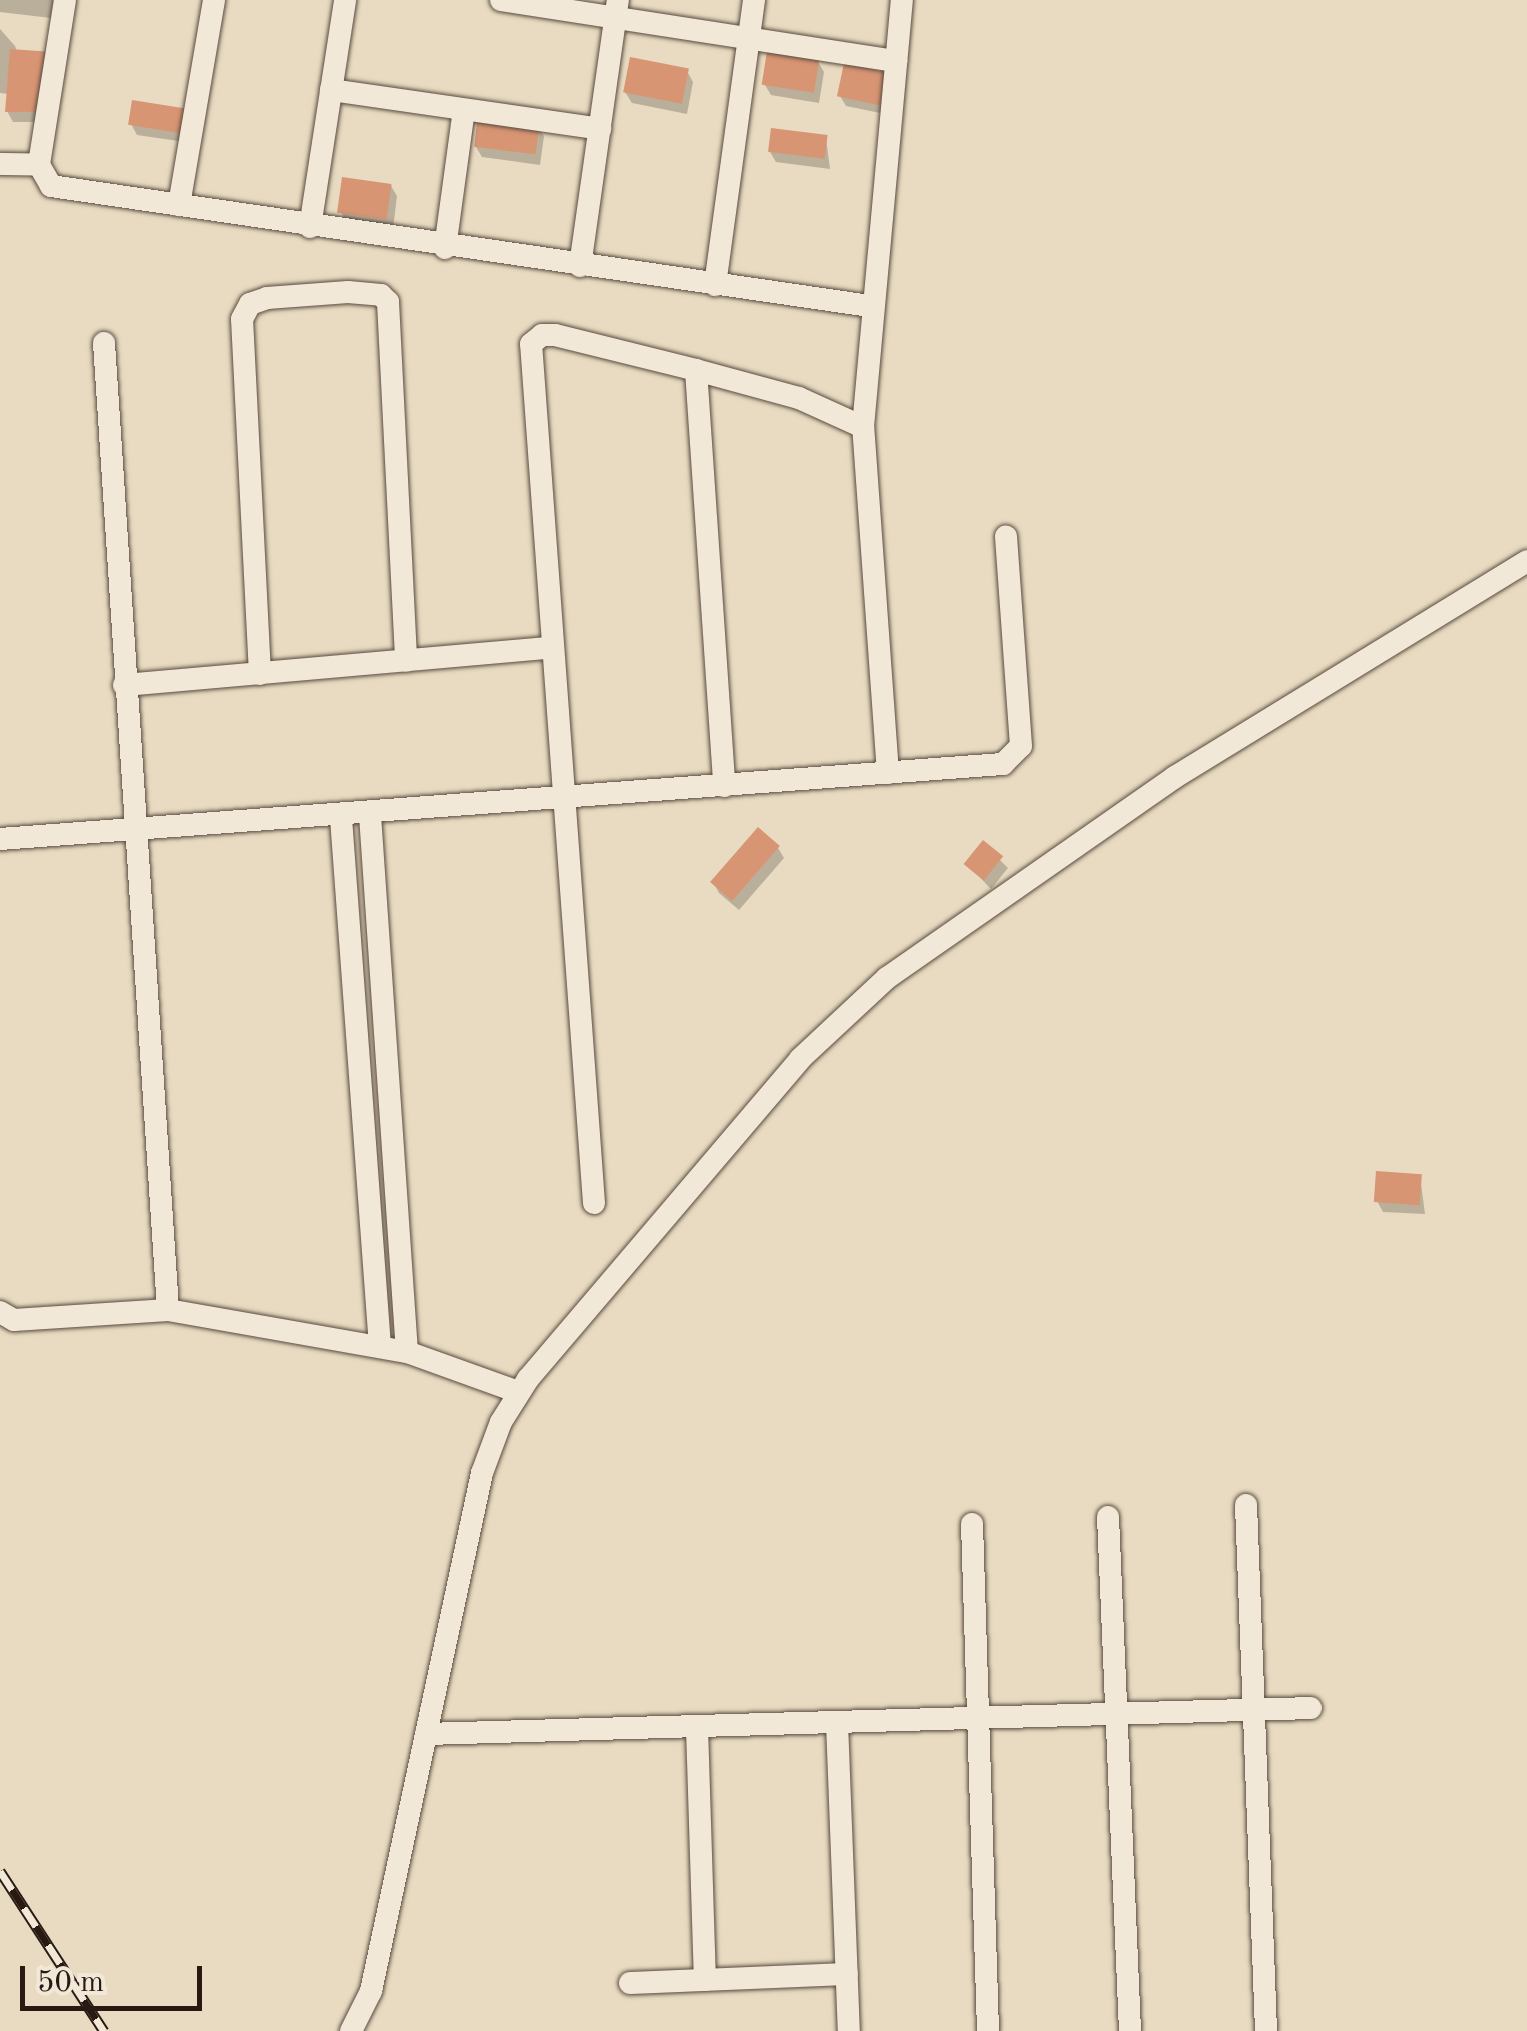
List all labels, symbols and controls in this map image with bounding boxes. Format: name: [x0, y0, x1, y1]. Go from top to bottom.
scale bar: [25, 1946, 208, 2008]
text: 50 m: [37, 1968, 104, 1998]

